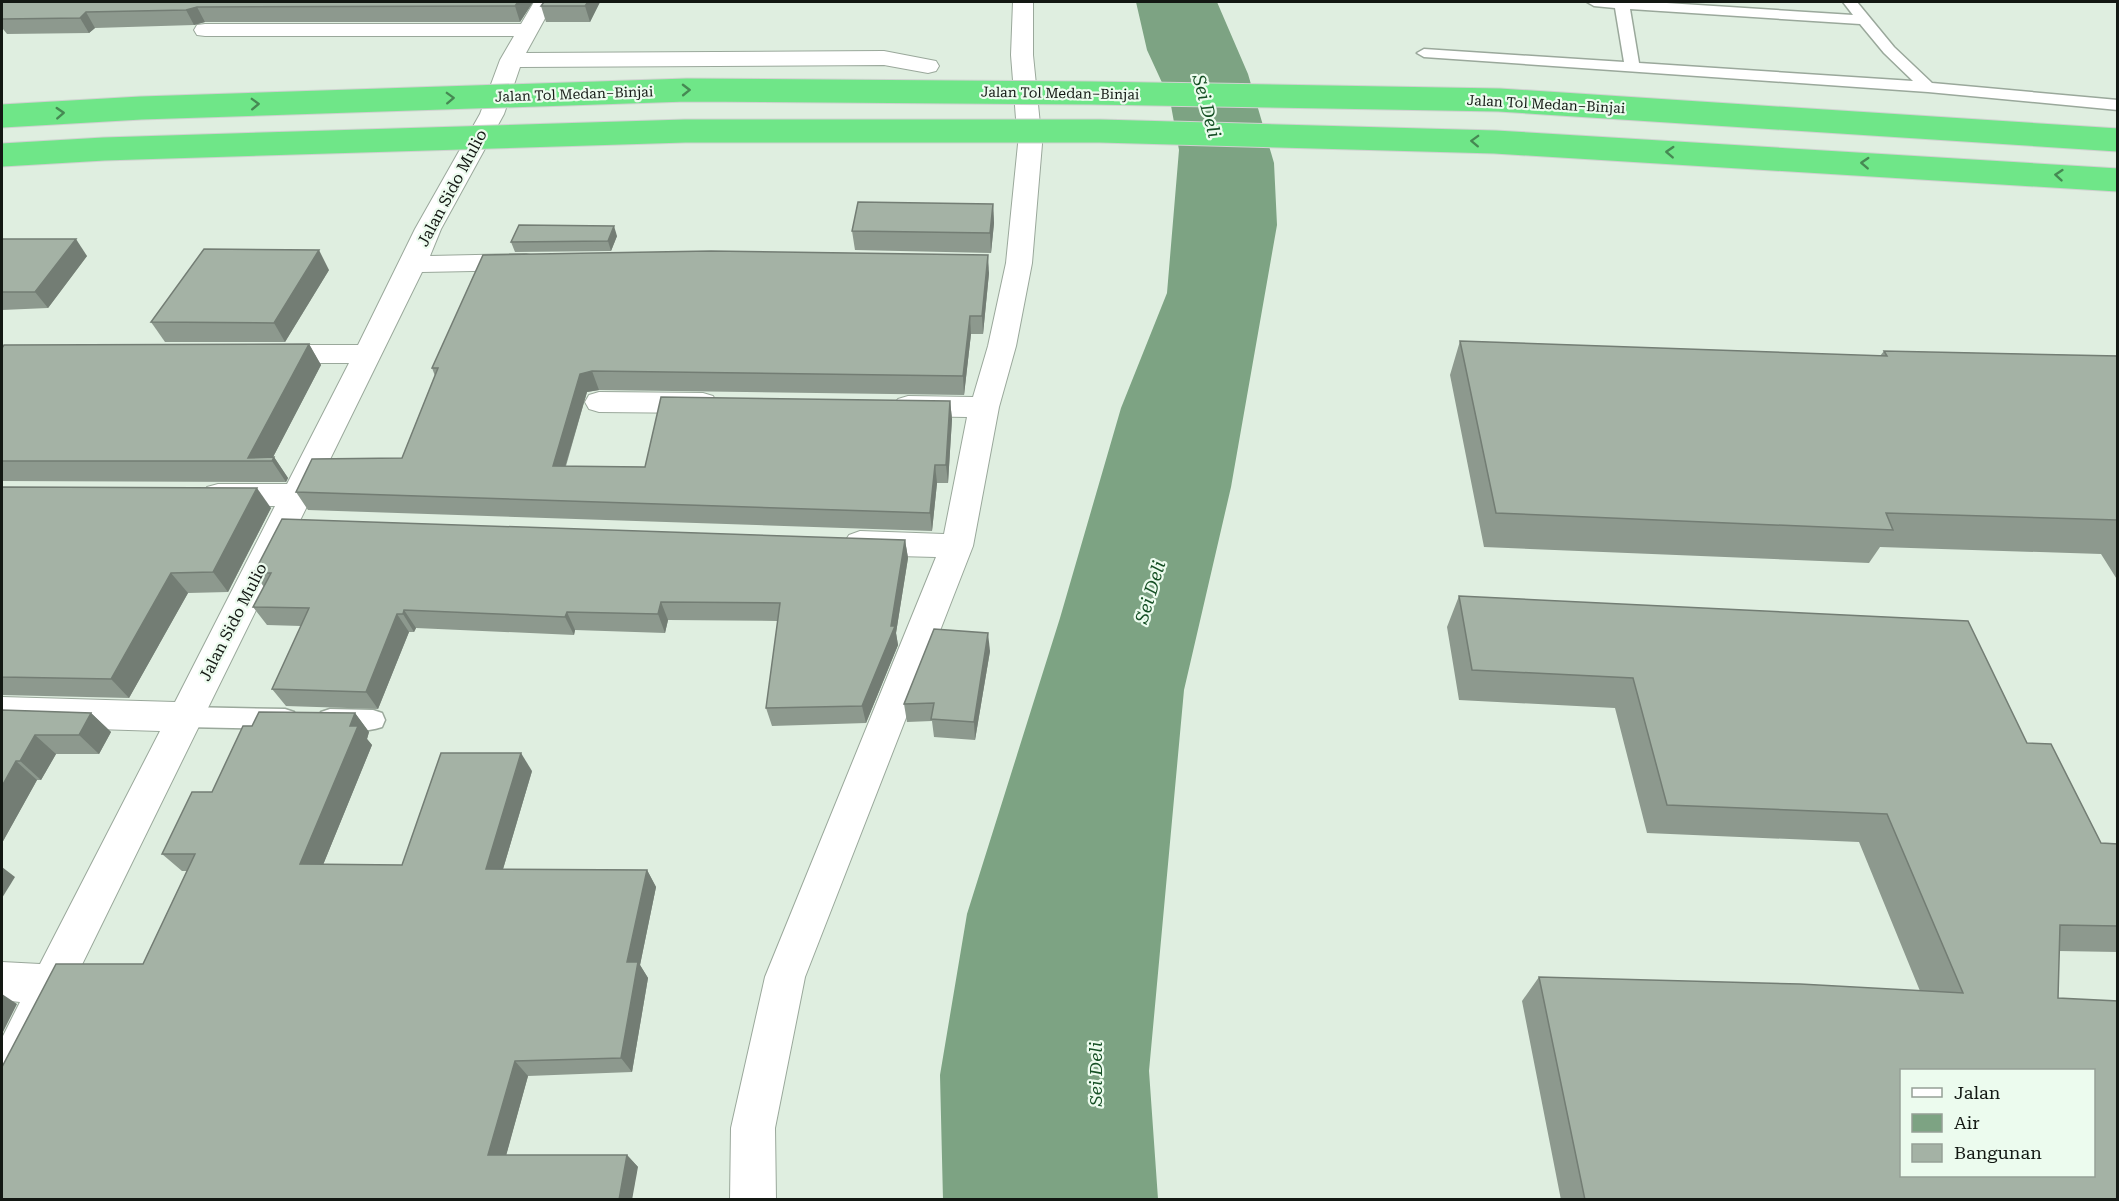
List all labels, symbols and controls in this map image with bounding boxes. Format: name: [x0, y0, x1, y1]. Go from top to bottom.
water label: Sei Deli: [1188, 71, 1226, 140]
street label: Jalan Tol Medan–Binjai: [494, 83, 654, 105]
one-way arrow: [682, 84, 691, 96]
street label: Jalan Tol Medan–Binjai: [981, 84, 1140, 102]
one-way arrow: [445, 91, 454, 104]
street label: Jalan Tol Medan–Binjai: [1466, 92, 1626, 116]
one-way arrow: [250, 98, 259, 111]
one-way arrow: [55, 106, 64, 119]
street label: Jalan Sido Mulio: [413, 126, 491, 250]
one-way arrow: [1471, 135, 1480, 147]
one-way arrow: [1665, 145, 1674, 158]
one-way arrow: [1860, 156, 1869, 169]
one-way arrow: [2055, 169, 2064, 182]
water label: Sei Deli: [1130, 558, 1170, 627]
street label: Jalan Sido Mulio: [195, 560, 271, 684]
water label: Sei Deli: [1085, 1041, 1106, 1107]
legend: [1900, 1069, 2095, 1177]
text: Jalan: [1954, 1082, 2001, 1103]
text: Air: [1954, 1112, 1980, 1133]
text: Bangunan: [1954, 1142, 2042, 1163]

